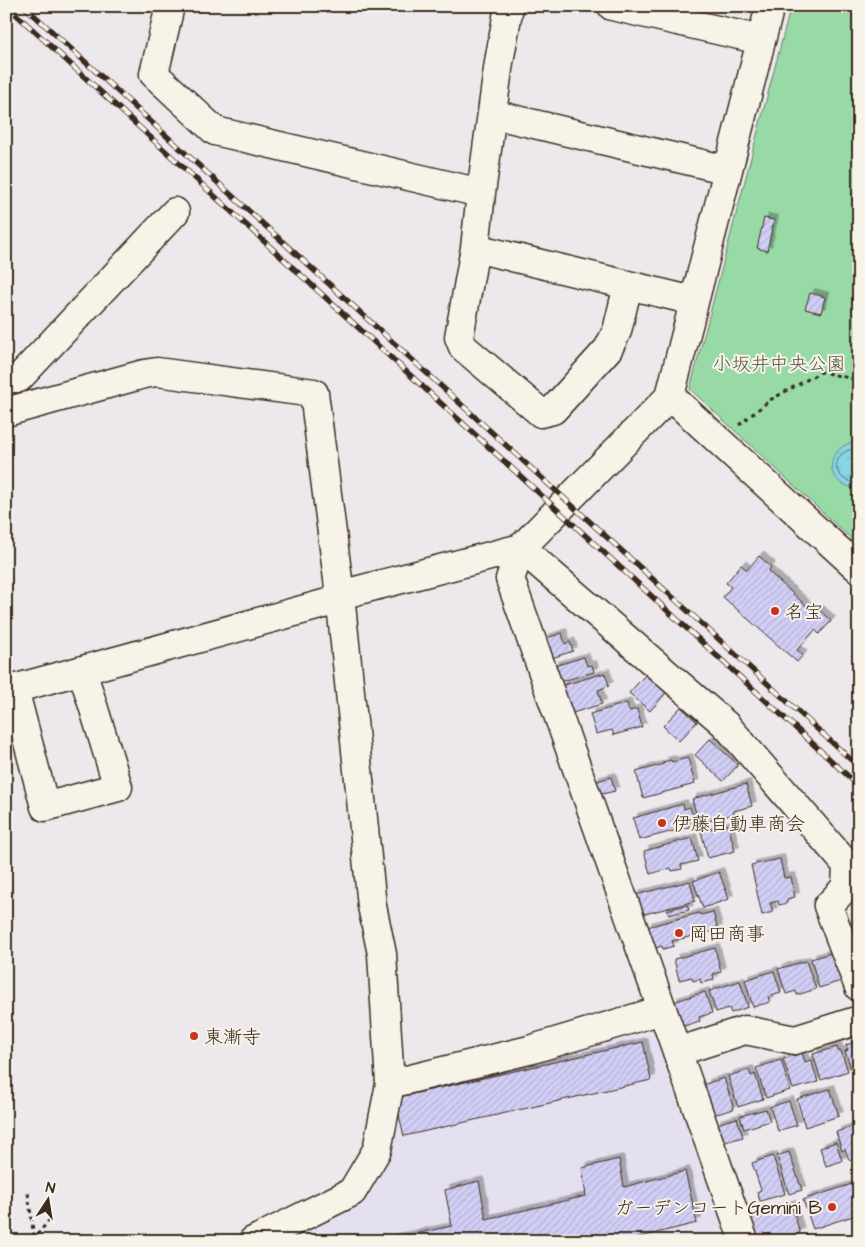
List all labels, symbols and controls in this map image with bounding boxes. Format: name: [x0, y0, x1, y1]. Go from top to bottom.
park label: 小坂井中央公園: [712, 351, 846, 378]
place label: 名宝: [785, 599, 823, 626]
marker: 名宝: [769, 605, 781, 617]
place label: 伊藤自動車商会: [672, 811, 805, 838]
marker: 伊藤自動車商会: [656, 817, 668, 829]
place label: 岡田商事: [689, 921, 765, 948]
marker: 岡田商事: [673, 927, 685, 939]
place label: 東漸寺: [204, 1024, 261, 1051]
marker: 東漸寺: [188, 1030, 200, 1042]
north arrow: [22, 1174, 72, 1224]
text: N: [44, 1178, 57, 1199]
place label: ガーデンコートGemini B: [614, 1195, 822, 1222]
marker: ガーデンコートGemini B: [826, 1201, 838, 1213]

